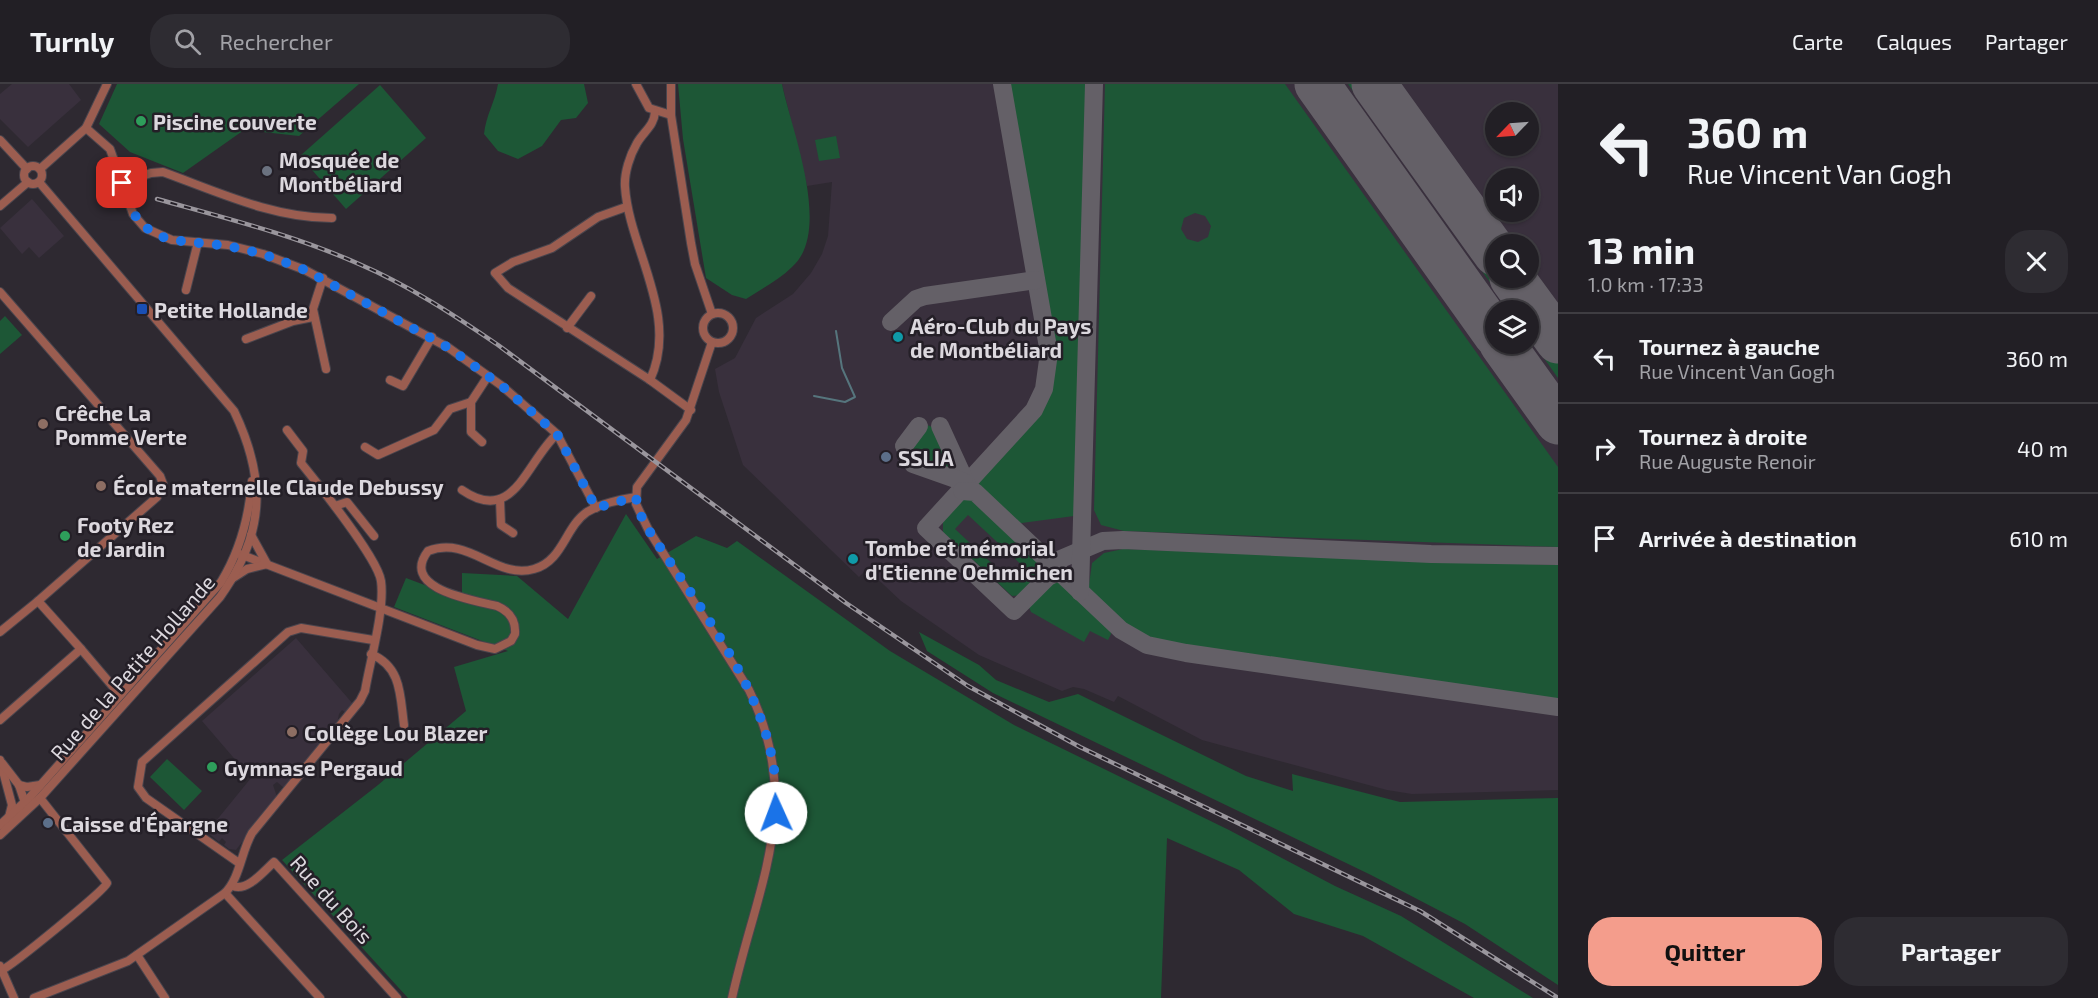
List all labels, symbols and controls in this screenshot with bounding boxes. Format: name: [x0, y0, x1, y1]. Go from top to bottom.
search box: [150, 14, 570, 68]
text: Turnly: [30, 24, 114, 58]
icon: search: [171, 25, 204, 58]
text: Rechercher: [219, 28, 333, 54]
text: Carte: [1792, 29, 1843, 54]
text: Calques: [1876, 29, 1952, 54]
text: Partager: [1985, 29, 2068, 54]
north arrow: [1485, 102, 1539, 156]
map controls: [1485, 102, 1539, 354]
text: 360 m: [1687, 106, 1808, 156]
icon: left: [1588, 108, 1666, 186]
place label: Piscine couverte: [153, 109, 317, 134]
marker: Piscine couverte: [134, 114, 148, 128]
place label: Mosquée de Montbéliard: [279, 147, 402, 196]
pin: [96, 157, 147, 208]
text: Rue Vincent Van Gogh: [1687, 157, 1952, 189]
marker: Mosquée de Montbéliard: [260, 164, 274, 178]
icon: arrive: [105, 166, 138, 199]
button: sound: [1485, 168, 1539, 222]
text: 13 min: [1588, 228, 1695, 271]
button: close: [2005, 230, 2068, 293]
button: search: [1485, 234, 1539, 288]
text: 1.0 km · 17:33: [1588, 272, 1704, 296]
place label: Petite Hollande: [154, 297, 308, 322]
button: layers: [1485, 300, 1539, 354]
marker: Petite Hollande: [135, 302, 149, 316]
place label: Aéro-Club du Pays de Montbéliard: [910, 313, 1091, 362]
marker: Aéro-Club du Pays de Montbéliard: [891, 330, 905, 344]
text: Tournez à gauche: [1639, 333, 1820, 359]
icon: left: [1588, 342, 1621, 375]
text: 360 m: [2006, 345, 2068, 371]
text: Rue Vincent Van Gogh: [1639, 359, 1835, 383]
place label: Crêche La Pomme Verte: [55, 400, 187, 449]
marker: Crêche La Pomme Verte: [36, 417, 50, 431]
text: Tournez à droite: [1639, 423, 1808, 449]
icon: right: [1588, 432, 1621, 465]
text: 40 m: [2017, 435, 2068, 461]
place label: SSLIA: [898, 445, 954, 470]
text: Rue Auguste Renoir: [1639, 449, 1816, 473]
marker: SSLIA: [879, 450, 893, 464]
place label: École maternelle Claude Debussy: [113, 474, 444, 500]
marker: École maternelle Claude Debussy: [94, 479, 108, 493]
place label: Footy Rez de Jardin: [77, 512, 174, 561]
icon: arrive: [1588, 522, 1621, 555]
text: Arrivée à destination: [1639, 525, 1857, 551]
text: 610 m: [2009, 525, 2068, 551]
marker: Footy Rez de Jardin: [58, 529, 72, 543]
place label: Tombe et mémorial d'Etienne Oehmichen: [865, 535, 1073, 584]
marker: Tombe et mémorial d'Etienne Oehmichen: [846, 552, 860, 566]
street label: Rue de la Petite Hollande: [45, 569, 219, 765]
place label: Collège Lou Blazer: [304, 720, 488, 745]
marker: Collège Lou Blazer: [285, 725, 299, 739]
place label: Gymnase Pergaud: [224, 755, 403, 781]
marker: Gymnase Pergaud: [205, 760, 219, 774]
position arrow: [744, 781, 808, 845]
place label: Caisse d'Épargne: [60, 811, 228, 836]
marker: Caisse d'Épargne: [41, 816, 55, 830]
street label: Rue du Bois: [286, 850, 378, 948]
button: Quitter: [1588, 917, 1822, 986]
button: Partager: [1834, 917, 2068, 986]

